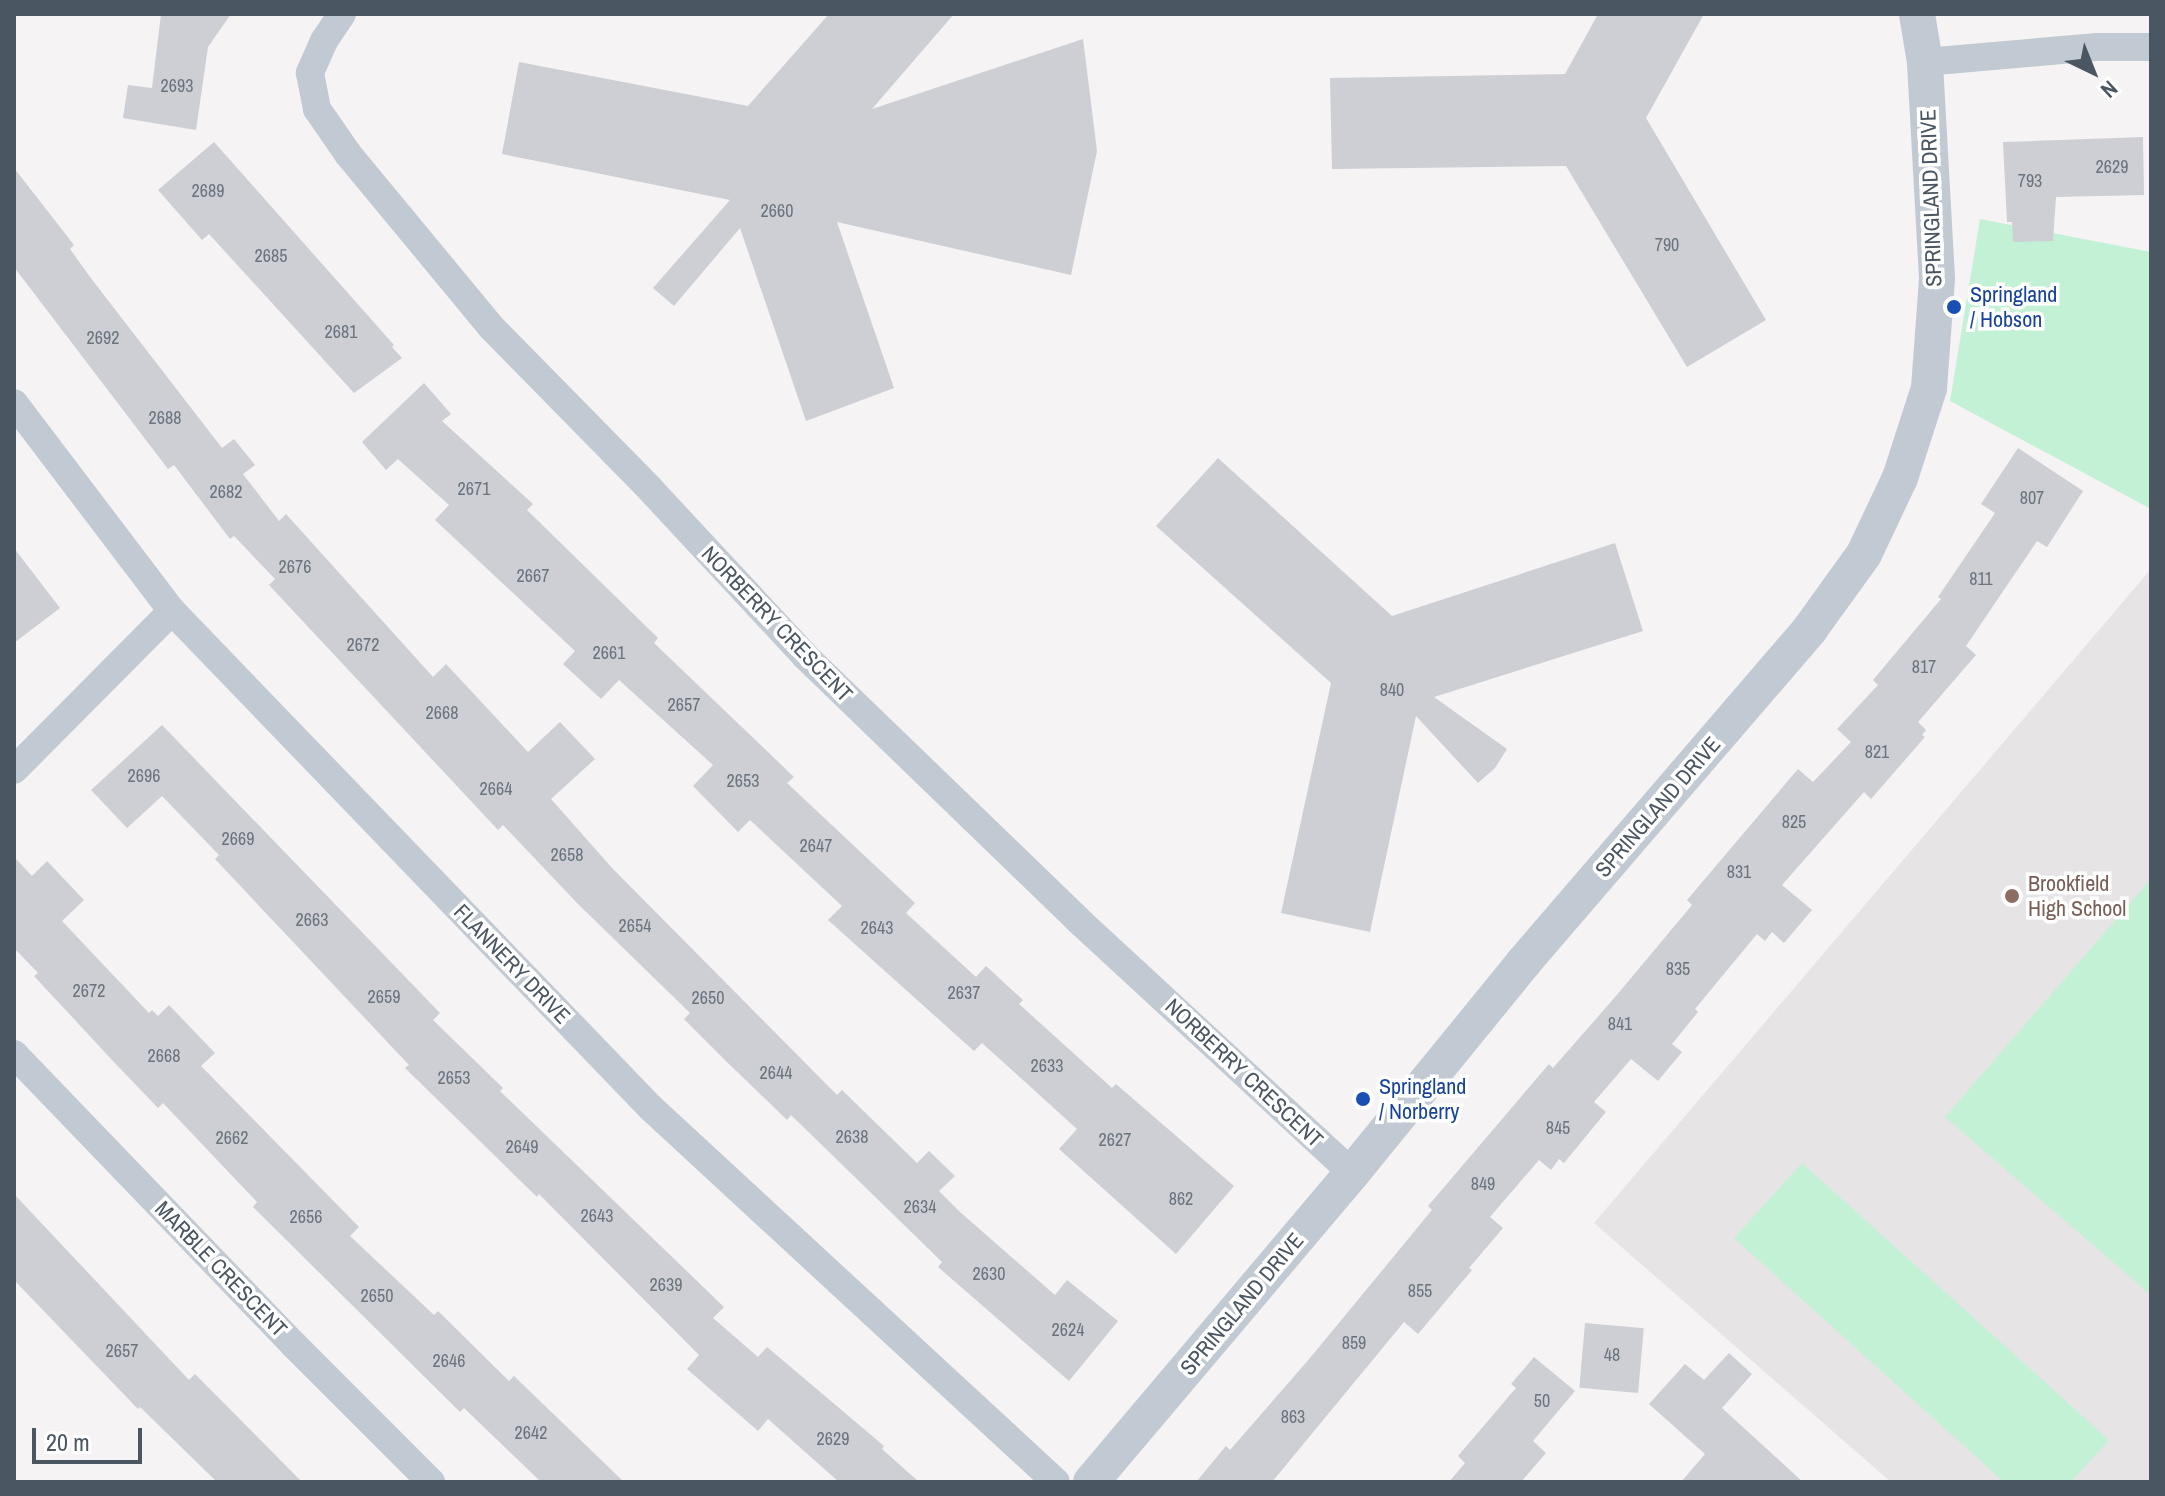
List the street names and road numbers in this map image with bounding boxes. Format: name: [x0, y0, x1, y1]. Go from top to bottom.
street label: SPRINGLAND DRIVE: [1915, 109, 1947, 287]
street label: NORBERRY CRESCENT: [696, 541, 858, 707]
street label: SPRINGLAND DRIVE: [1590, 731, 1726, 883]
street label: FLANNERY DRIVE: [448, 899, 576, 1029]
street label: NORBERRY CRESCENT: [1160, 993, 1328, 1153]
street label: MARBLE CRESCENT: [150, 1196, 292, 1342]
street label: SPRINGLAND DRIVE: [1175, 1228, 1309, 1380]

